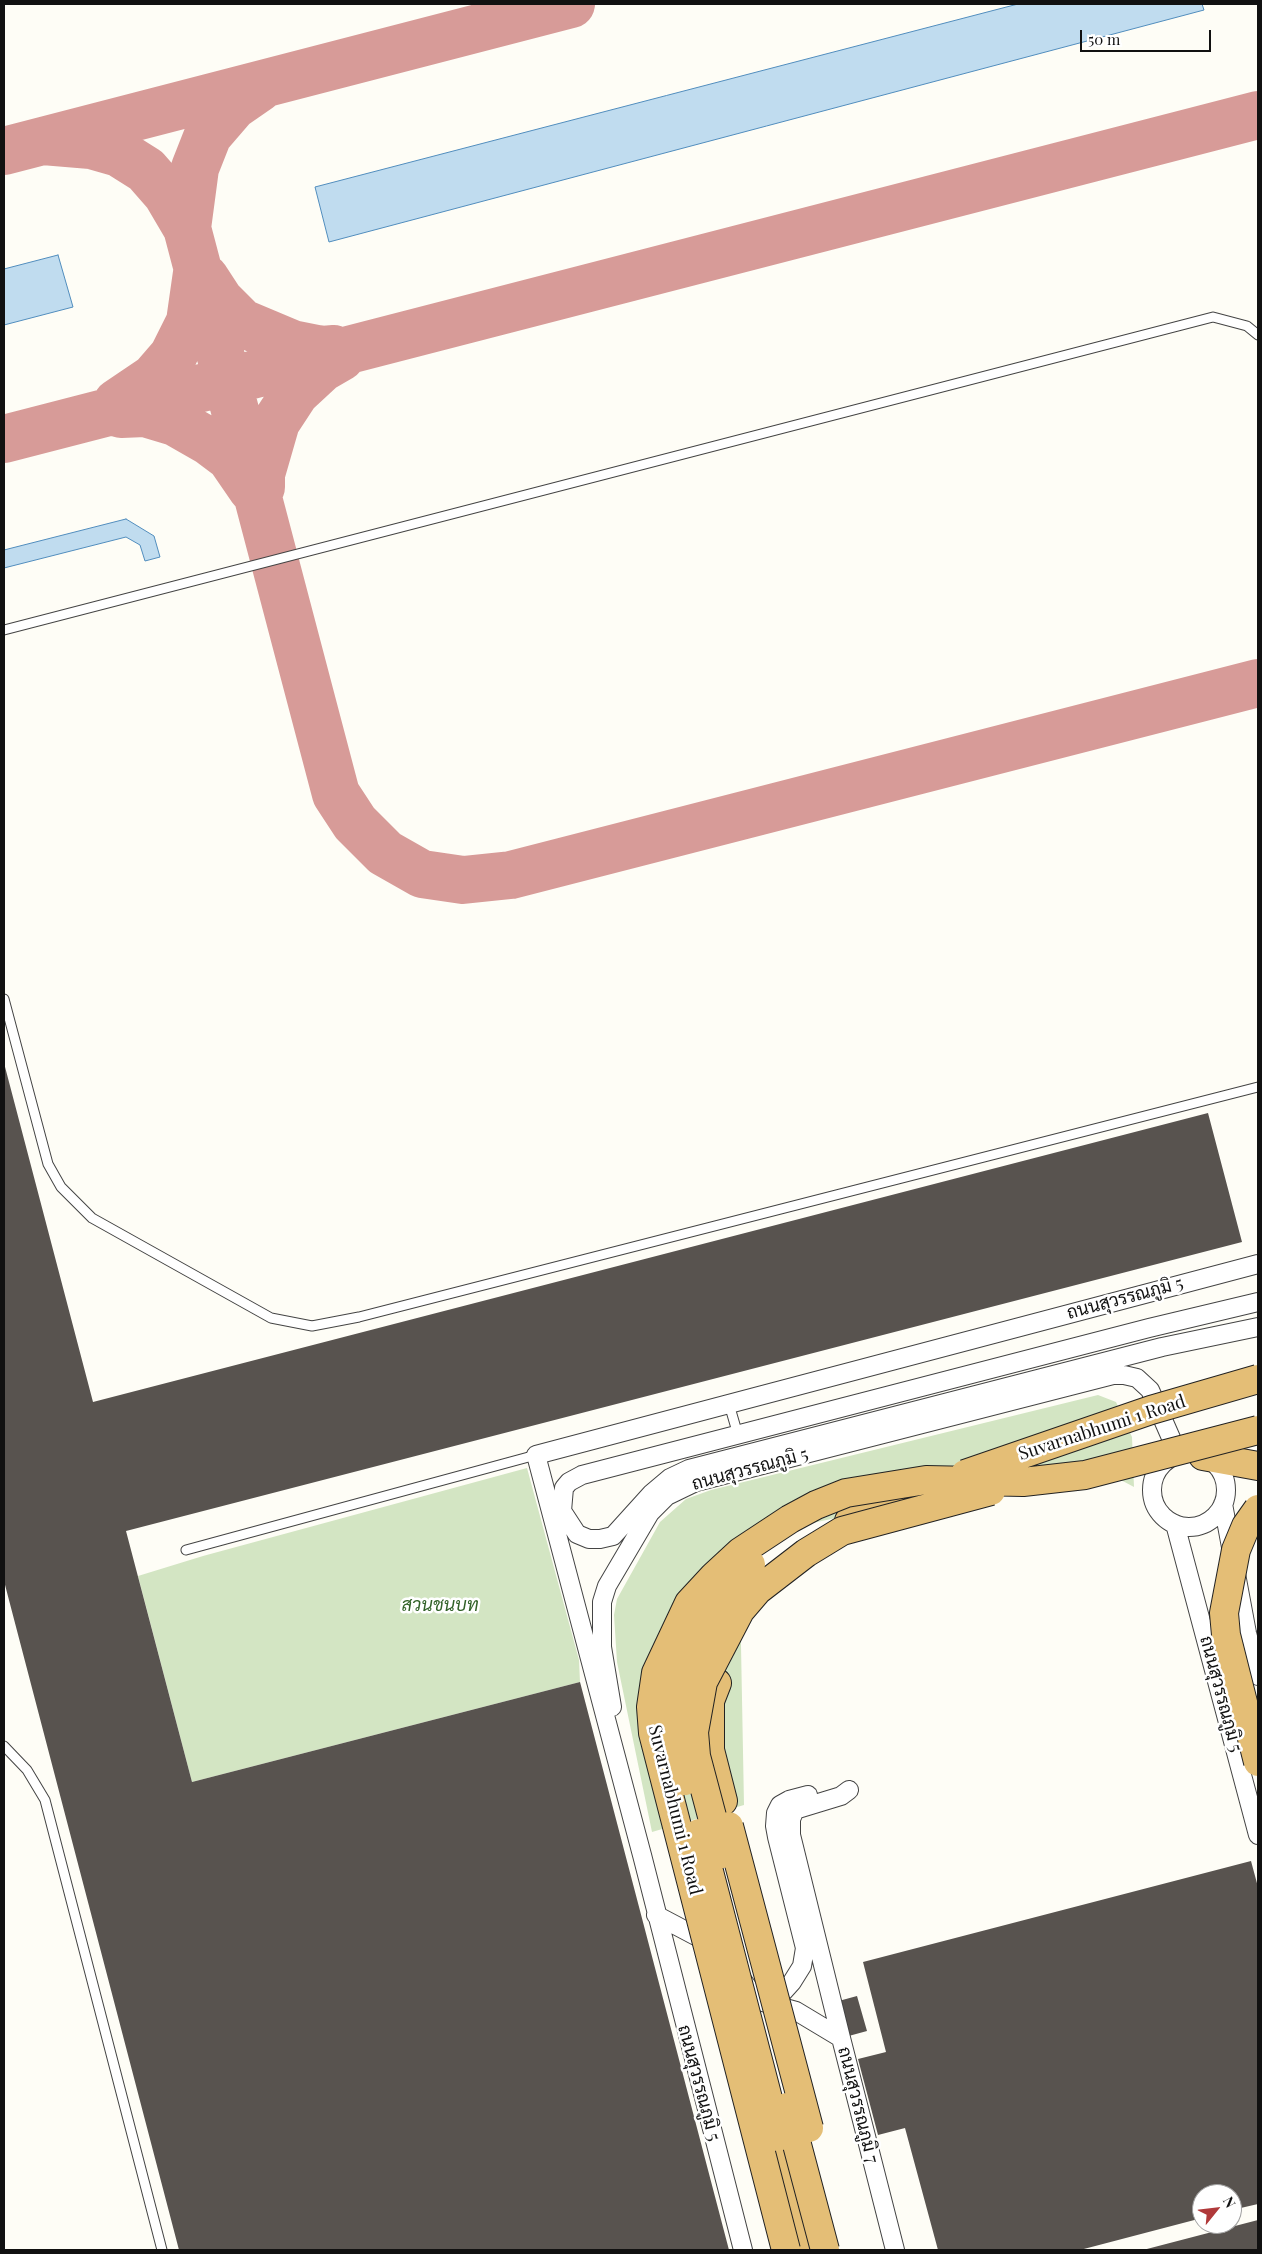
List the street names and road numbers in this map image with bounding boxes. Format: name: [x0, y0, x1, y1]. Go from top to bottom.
street label: ถนนสุวรรณภูมิ 5: [1064, 1272, 1186, 1324]
street label: Suvarnabhumi 1 Road: [1016, 1391, 1188, 1465]
street label: ถนนสุวรรณภูมิ 5: [689, 1443, 811, 1495]
street label: ถนนสุวรรณภูมิ 5: [1195, 1633, 1247, 1755]
street label: Suvarnabhumi 1 Road: [643, 1723, 707, 1897]
street label: ถนนสุวรรณภูมิ 5: [673, 2022, 725, 2144]
street label: ถนนสุวรรณภูมิ 7: [833, 2044, 883, 2166]

